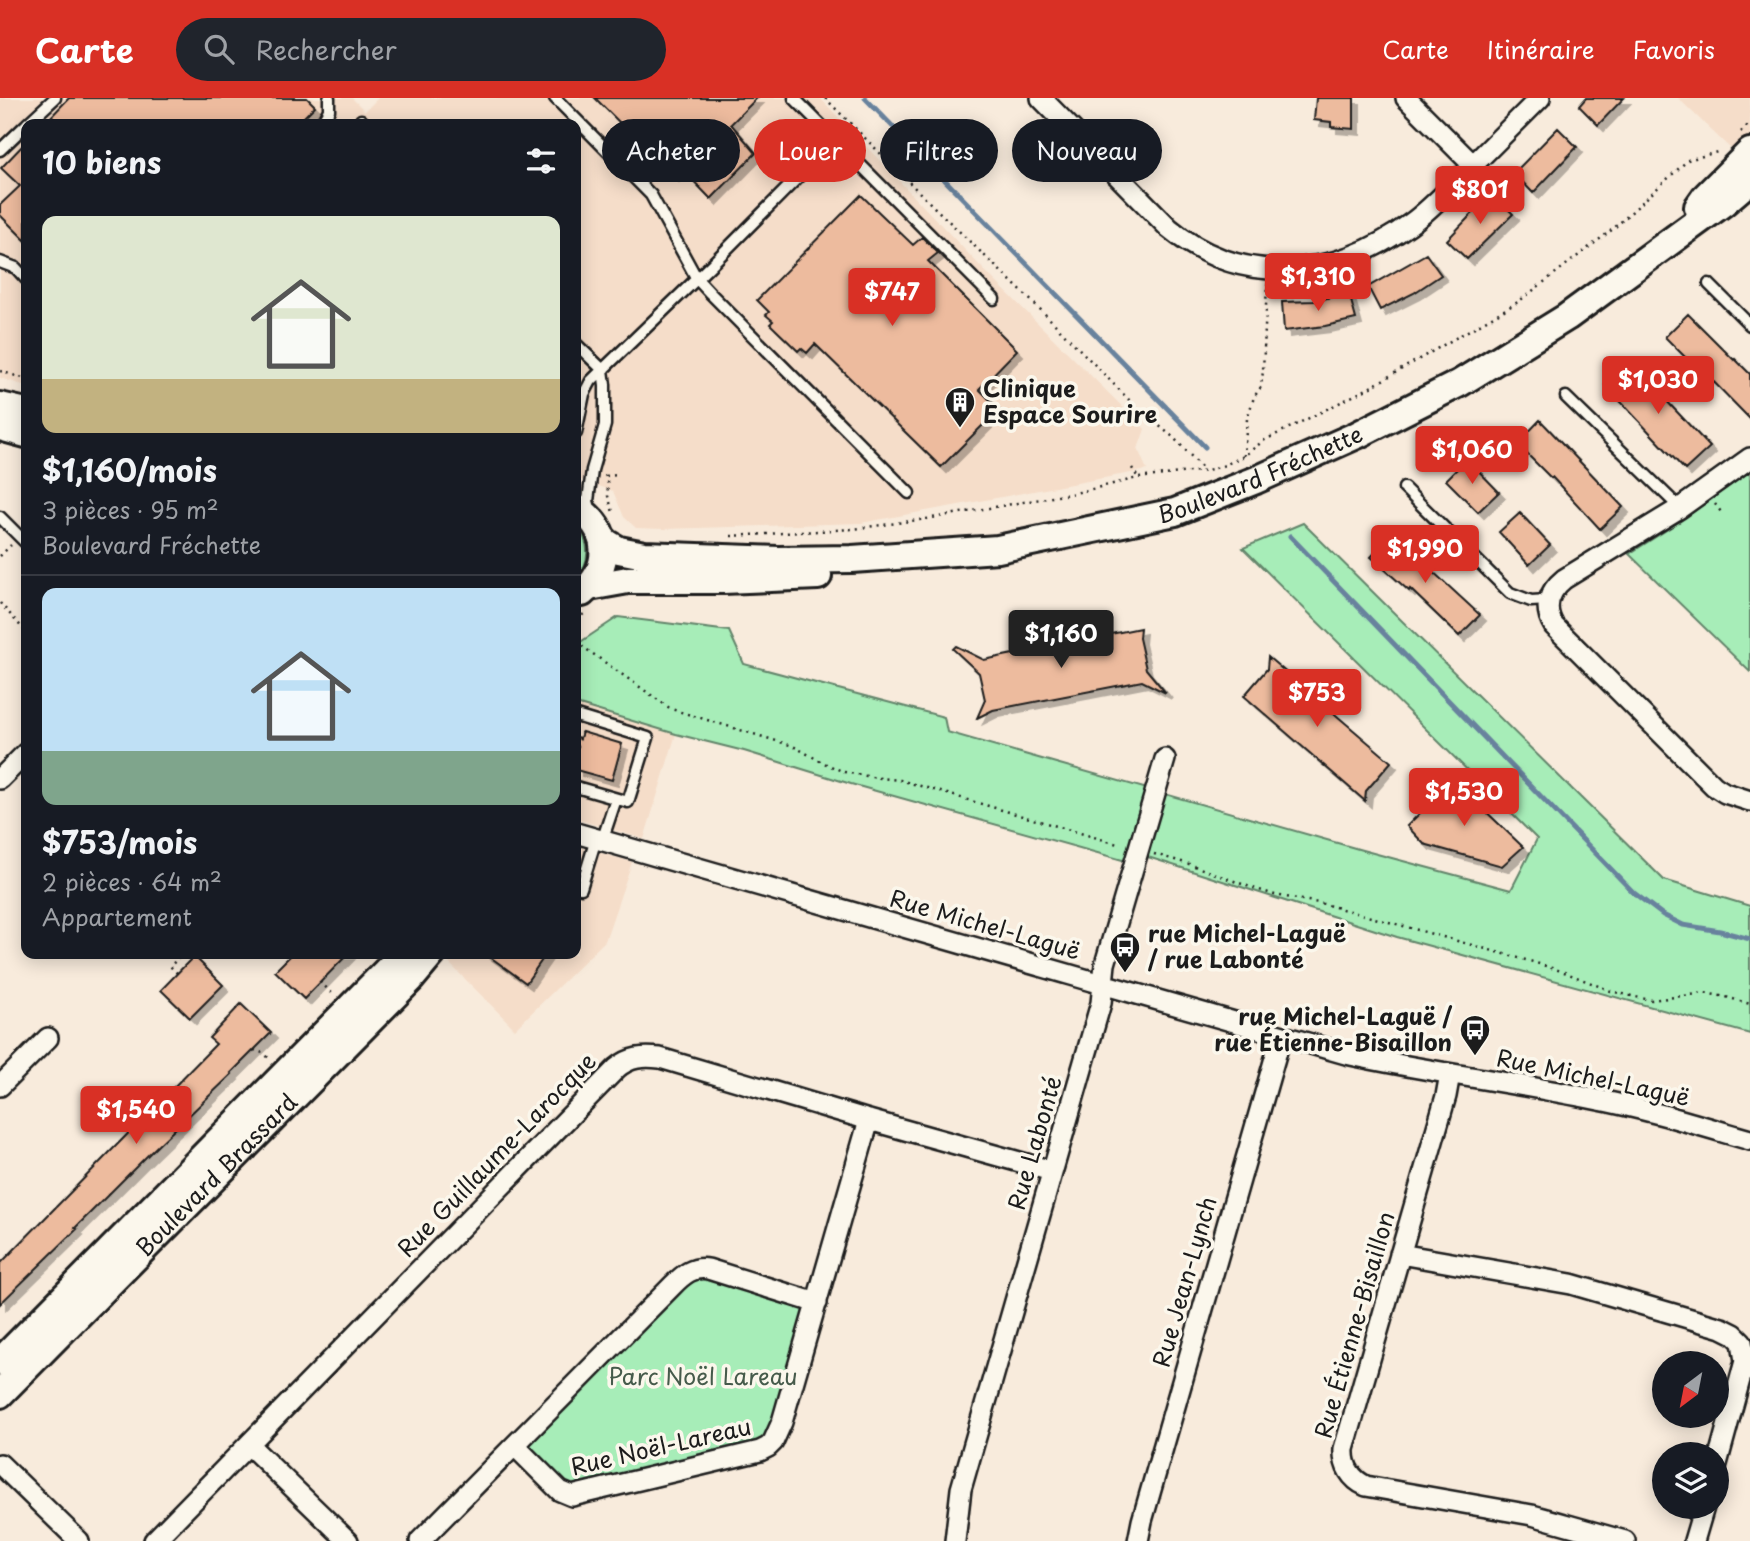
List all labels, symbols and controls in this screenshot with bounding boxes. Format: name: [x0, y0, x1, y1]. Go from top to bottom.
search box: [176, 18, 666, 81]
text: Carte: [35, 24, 134, 74]
icon: search: [200, 30, 238, 68]
text: Rechercher: [256, 30, 397, 69]
text: Carte: [1382, 31, 1449, 67]
text: Itinéraire: [1487, 31, 1595, 67]
text: Favoris: [1633, 31, 1715, 67]
chip: Acheter: [602, 119, 740, 182]
chip: Louer: [754, 119, 866, 182]
chip: Filtres: [880, 119, 998, 182]
chip: Nouveau: [1012, 119, 1162, 182]
text: 10 biens: [42, 139, 161, 184]
icon: filters: [522, 142, 560, 180]
pin: $801: [1439, 166, 1521, 226]
text: $801: [1451, 171, 1509, 206]
pin: $1,310: [1261, 254, 1375, 313]
text: $1,310: [1281, 258, 1355, 293]
icon: home: [238, 261, 364, 387]
pin: $747: [851, 268, 933, 328]
text: $747: [864, 273, 920, 308]
pin: $1,030: [1601, 356, 1715, 416]
text: $1,030: [1618, 361, 1698, 396]
place label: Clinique Espace Sourire: [983, 370, 1158, 431]
building icon: Clinique Espace Sourire: [943, 385, 977, 429]
street label: Boulevard Fréchette: [1155, 416, 1368, 531]
pin: $1,060: [1415, 426, 1529, 486]
text: $1,060: [1431, 431, 1513, 466]
text: $1,160/mois: [42, 447, 217, 492]
text: 3 pièces · 95 m²: [42, 492, 219, 527]
pin: $1,990: [1368, 526, 1482, 585]
text: Boulevard Fréchette: [42, 527, 261, 562]
text: $1,990: [1387, 530, 1463, 565]
pin: $1,160: [1004, 610, 1118, 670]
text: $1,160: [1025, 615, 1097, 650]
icon: home: [238, 633, 364, 759]
pin: $753: [1276, 670, 1358, 729]
text: $753: [1288, 674, 1346, 709]
pin: $1,530: [1407, 768, 1521, 828]
text: $1,530: [1425, 773, 1503, 808]
text: $753/mois: [42, 819, 197, 864]
text: 2 pièces · 64 m²: [42, 864, 222, 899]
street label: Rue Michel-Laguë: [886, 880, 1085, 967]
text: Appartement: [42, 899, 192, 934]
place label: rue Michel-Laguë / rue Labonté: [1147, 915, 1346, 976]
bus stop icon: rue Michel-Laguë / rue Labonté: [1108, 930, 1142, 974]
place label: rue Michel-Laguë / rue Étienne-Bisaillon: [1214, 998, 1452, 1059]
bus stop icon: rue Michel-Laguë / rue Étienne-Bisaillon: [1458, 1013, 1492, 1057]
street label: Rue Michel-Laguë: [1493, 1039, 1693, 1114]
street label: Rue Guillaume-Larocque: [389, 1044, 603, 1264]
street label: Rue Labonté: [998, 1071, 1069, 1214]
street label: Boulevard Brassard: [127, 1085, 305, 1264]
pin: $1,540: [79, 1086, 193, 1146]
text: $1,540: [96, 1091, 176, 1126]
street label: Rue Jean-Lynch: [1143, 1192, 1225, 1371]
street label: Rue Étienne-Bisaillon: [1304, 1207, 1403, 1442]
north arrow: [1652, 1351, 1729, 1428]
map controls: [1652, 1351, 1729, 1519]
park label: Parc Noël Lareau: [608, 1358, 798, 1393]
street label: Rue Noël-Lareau: [567, 1408, 754, 1483]
button: layers: [1652, 1442, 1729, 1519]

